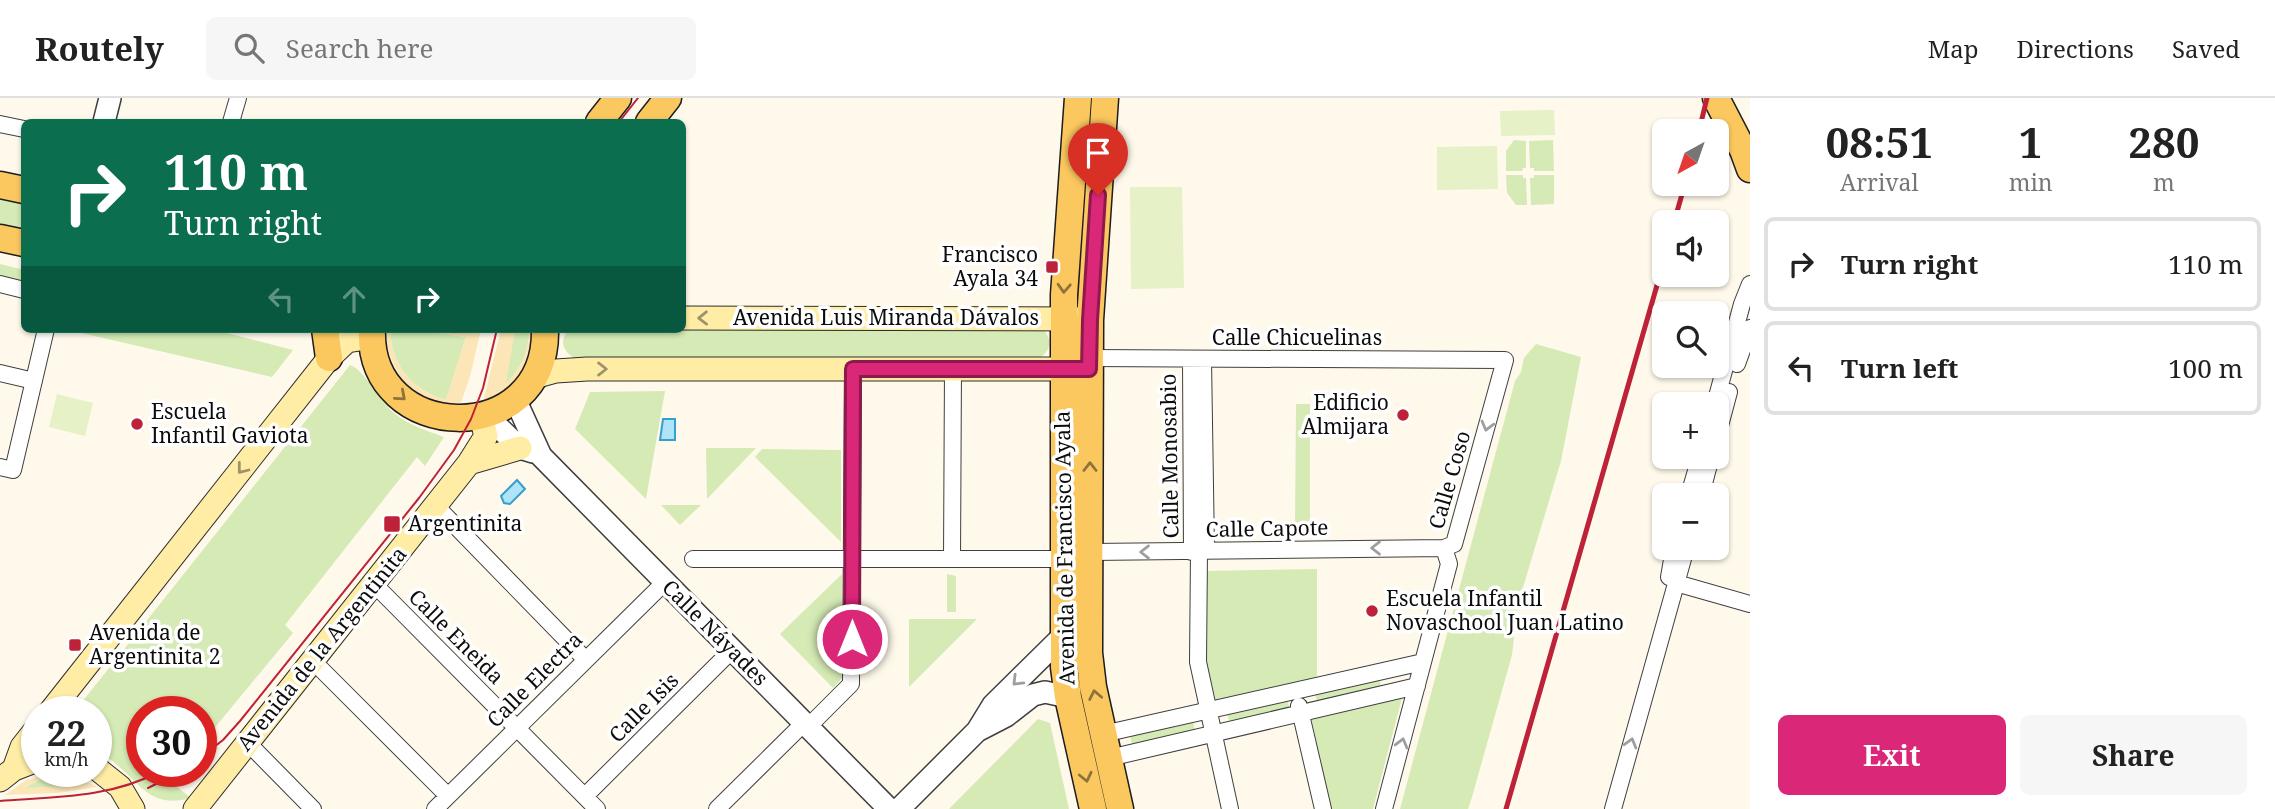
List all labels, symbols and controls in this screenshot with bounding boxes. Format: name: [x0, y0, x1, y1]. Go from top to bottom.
search box: [206, 17, 696, 80]
text: Routely: [35, 26, 164, 71]
icon: search: [230, 29, 268, 67]
text: Search here: [286, 30, 433, 66]
text: Map: [1928, 32, 1979, 65]
text: Directions: [2017, 32, 2134, 65]
text: Saved: [2172, 32, 2240, 65]
text: 08:51: [1826, 113, 1933, 170]
text: 1: [2019, 113, 2043, 170]
text: 280: [2128, 113, 2199, 170]
north arrow: [1652, 119, 1729, 196]
map controls: [1652, 119, 1729, 560]
pin: [1068, 123, 1128, 195]
icon: arrive: [1079, 134, 1117, 172]
text: 110 m: [164, 138, 308, 204]
icon: right: [49, 147, 140, 238]
text: Arrival: [1840, 166, 1919, 198]
text: min: [2009, 166, 2053, 198]
text: m: [2153, 166, 2175, 198]
text: Turn right: [164, 201, 322, 244]
button: sound: [1652, 210, 1729, 287]
place label: Francisco Ayala 34: [942, 240, 1038, 292]
icon: right: [1782, 245, 1820, 283]
text: Turn right: [1841, 246, 1978, 282]
text: 110 m: [2168, 246, 2243, 282]
marker: Francisco Ayala 34: [1044, 259, 1060, 275]
icon: left: [262, 280, 300, 318]
icon: ahead: [335, 280, 373, 318]
icon: right: [408, 280, 446, 318]
one-way arrow: [1057, 283, 1072, 294]
button: search: [1652, 301, 1729, 378]
street label: Avenida Luis Miranda Dávalos: [733, 303, 1039, 331]
one-way arrow: [697, 310, 708, 326]
street label: Calle Chicuelinas: [1212, 323, 1382, 351]
icon: left: [1782, 349, 1820, 387]
text: Turn left: [1841, 350, 1958, 386]
text: 100 m: [2168, 350, 2243, 386]
one-way arrow: [597, 361, 607, 377]
street label: Calle Monosabio: [1154, 373, 1184, 539]
one-way arrow: [393, 388, 406, 400]
place label: Edificio Almijara: [1302, 388, 1389, 440]
button: +: [1652, 392, 1729, 469]
place label: Escuela Infantil Gaviota: [151, 397, 308, 449]
marker: Edificio Almijara: [1395, 407, 1411, 423]
street label: Avenida de Francisco Ayala: [1048, 411, 1080, 685]
marker: Escuela Infantil Gaviota: [129, 416, 145, 432]
one-way arrow: [1481, 420, 1495, 432]
street label: Calle Coso: [1422, 427, 1476, 532]
one-way arrow: [237, 461, 250, 473]
one-way arrow: [1082, 462, 1098, 472]
button: −: [1652, 483, 1729, 560]
place label: Argentinita: [408, 509, 522, 537]
street label: Calle Capote: [1205, 513, 1329, 543]
marker: Argentinita: [382, 514, 402, 534]
street label: Avenida de la Argentinita: [230, 540, 412, 756]
one-way arrow: [1370, 540, 1381, 556]
one-way arrow: [1139, 544, 1150, 560]
street label: Calle Náyades: [657, 573, 775, 691]
street label: Calle Eneida: [403, 583, 510, 690]
place label: Escuela Infantil Novaschool Juan Latino: [1386, 584, 1624, 636]
position arrow: [815, 602, 889, 676]
marker: Escuela Infantil Novaschool Juan Latino: [1364, 603, 1380, 619]
place label: Avenida de Argentinita 2: [89, 618, 221, 670]
street label: Calle Electra: [480, 625, 588, 733]
marker: Avenida de Argentinita 2: [67, 637, 83, 653]
street label: Calle Isis: [602, 666, 684, 748]
one-way arrow: [1013, 672, 1026, 685]
one-way arrow: [1088, 689, 1103, 701]
speed limit sign: 30: [126, 696, 217, 787]
text: 22: [47, 709, 86, 756]
button: Exit: [1778, 715, 2006, 795]
button: Share: [2020, 715, 2247, 795]
one-way arrow: [1394, 737, 1408, 749]
one-way arrow: [1623, 738, 1638, 750]
text: km/h: [44, 747, 89, 771]
one-way arrow: [1077, 771, 1092, 783]

